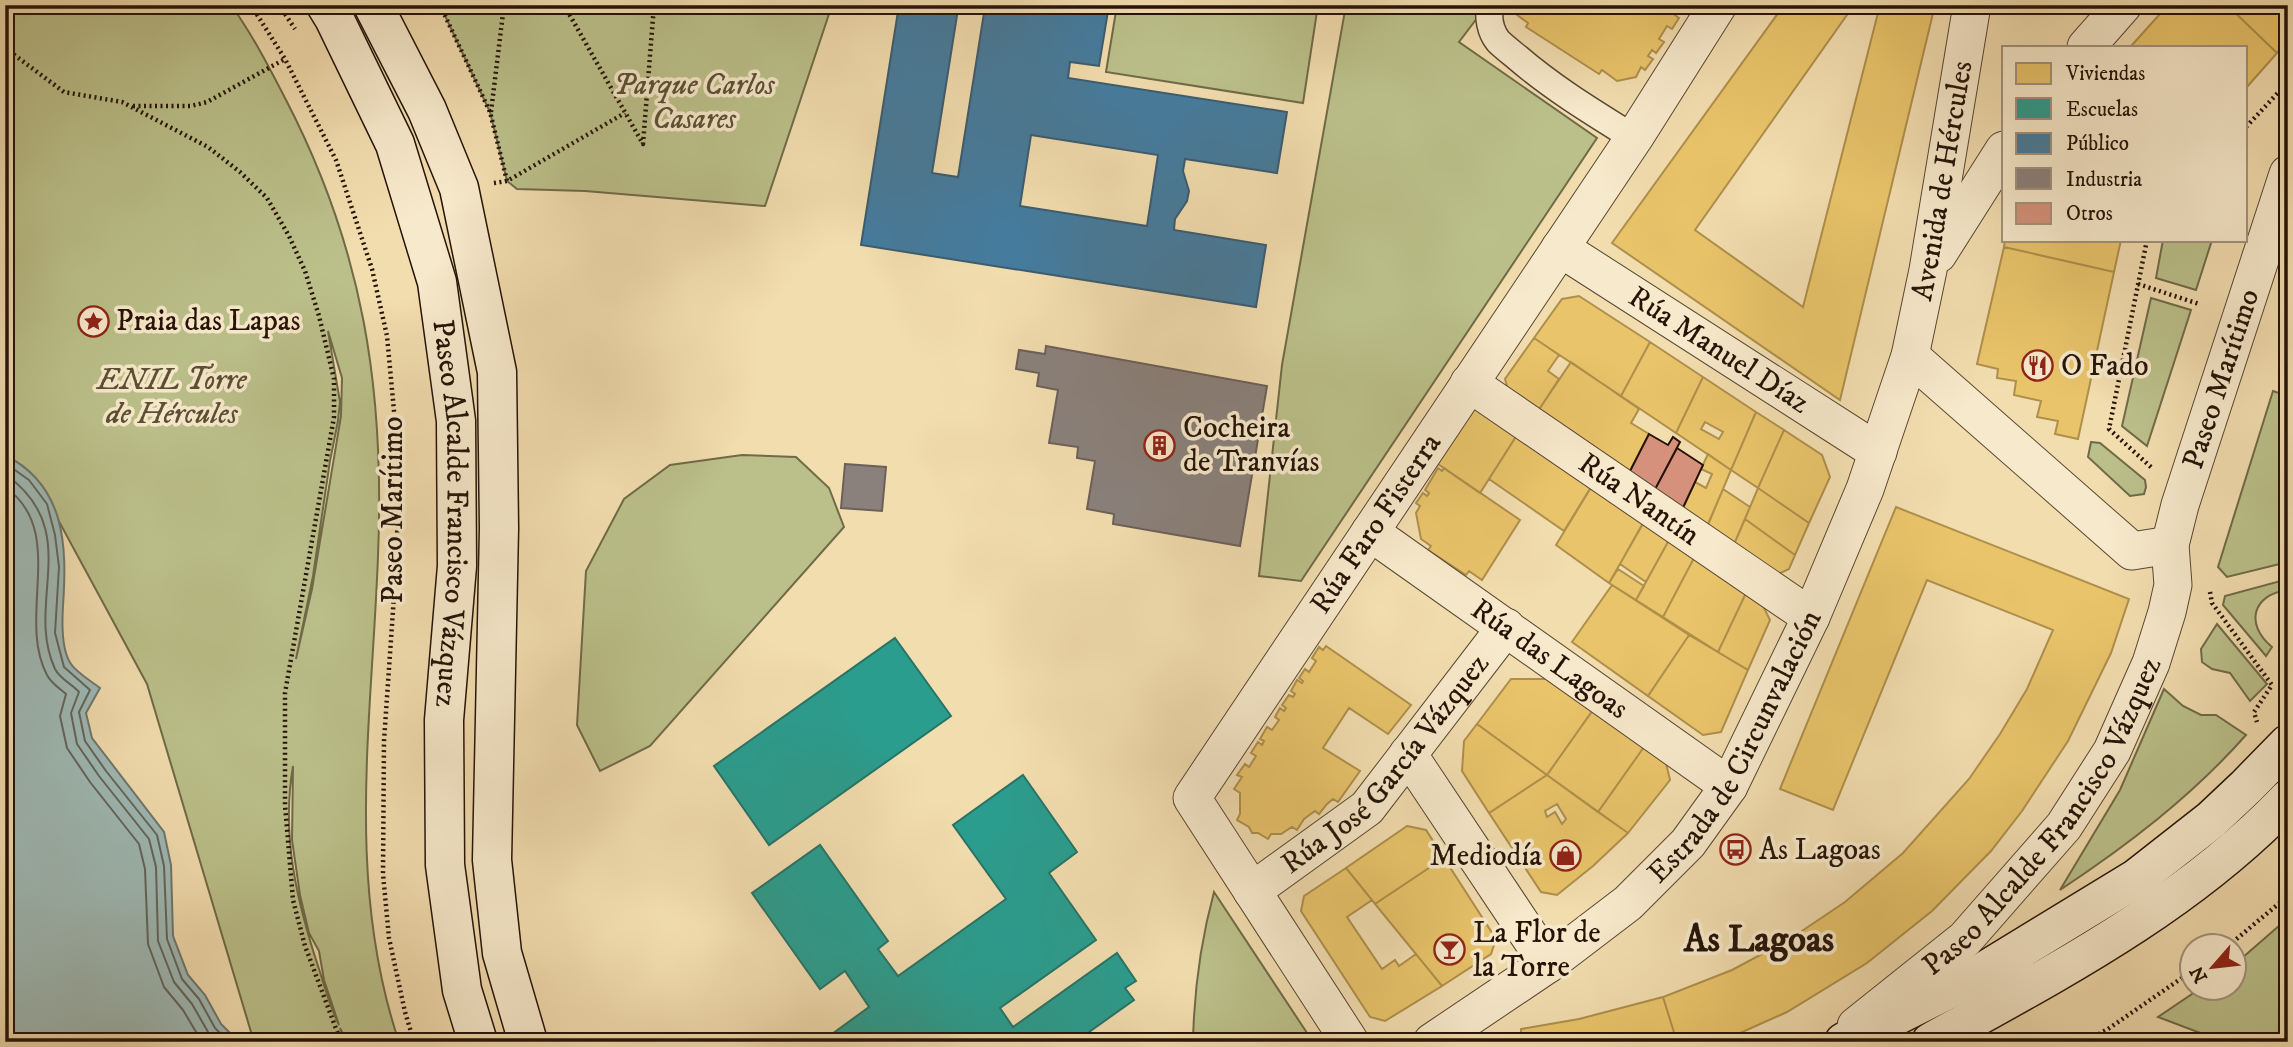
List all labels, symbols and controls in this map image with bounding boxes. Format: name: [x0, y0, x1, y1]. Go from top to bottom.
legend: [2002, 46, 2248, 242]
street label: Avenida de Hércules: [1904, 58, 1981, 304]
text: Viviendas: [2065, 61, 2145, 87]
park label: Parque Carlos Casares: [613, 67, 775, 138]
text: Escuelas: [2066, 97, 2138, 123]
text: Público: [2066, 131, 2129, 157]
text: Industria: [2066, 167, 2142, 193]
text: Otros: [2066, 201, 2113, 227]
street label: Rúa Manuel Díaz: [1622, 278, 1816, 422]
street label: Paseo Marítimo: [2175, 284, 2268, 474]
place label: Praia das Lapas: [116, 303, 301, 340]
place icon: Praia das Lapas: [76, 304, 110, 338]
street label: Paseo Alcalde Francisco Vázquez: [424, 317, 475, 709]
place label: O Fado: [2061, 348, 2148, 385]
restaurant icon: O Fado: [2021, 349, 2055, 383]
park label: ENIL Torre de Hércules: [95, 362, 248, 433]
place label: Cocheira de Tranvías: [1183, 410, 1320, 481]
street label: Paseo Marítimo: [375, 417, 412, 603]
street label: Rúa Faro Fisterra: [1302, 426, 1450, 621]
building icon: Cocheira de Tranvías: [1143, 428, 1177, 462]
street label: Rúa Nantín: [1571, 445, 1707, 554]
street label: Rúa das Lagoas: [1464, 591, 1635, 727]
street label: Estrada de Circunvalación: [1640, 604, 1830, 891]
street label: Rúa José García Vázquez: [1274, 646, 1497, 882]
street label: Paseo Alcalde Francisco Vázquez: [1915, 651, 2170, 984]
place label: As Lagoas: [1759, 832, 1881, 869]
bus stop icon: As Lagoas: [1719, 833, 1753, 867]
place label: Mediodía: [1430, 838, 1542, 875]
shop icon: Mediodía: [1548, 839, 1582, 873]
place label: La Flor de la Torre: [1473, 915, 1601, 986]
district label: As Lagoas: [1683, 917, 1834, 964]
north arrow: [2178, 932, 2248, 1002]
bar icon: La Flor de la Torre: [1433, 933, 1467, 967]
text: N: [2185, 962, 2213, 987]

